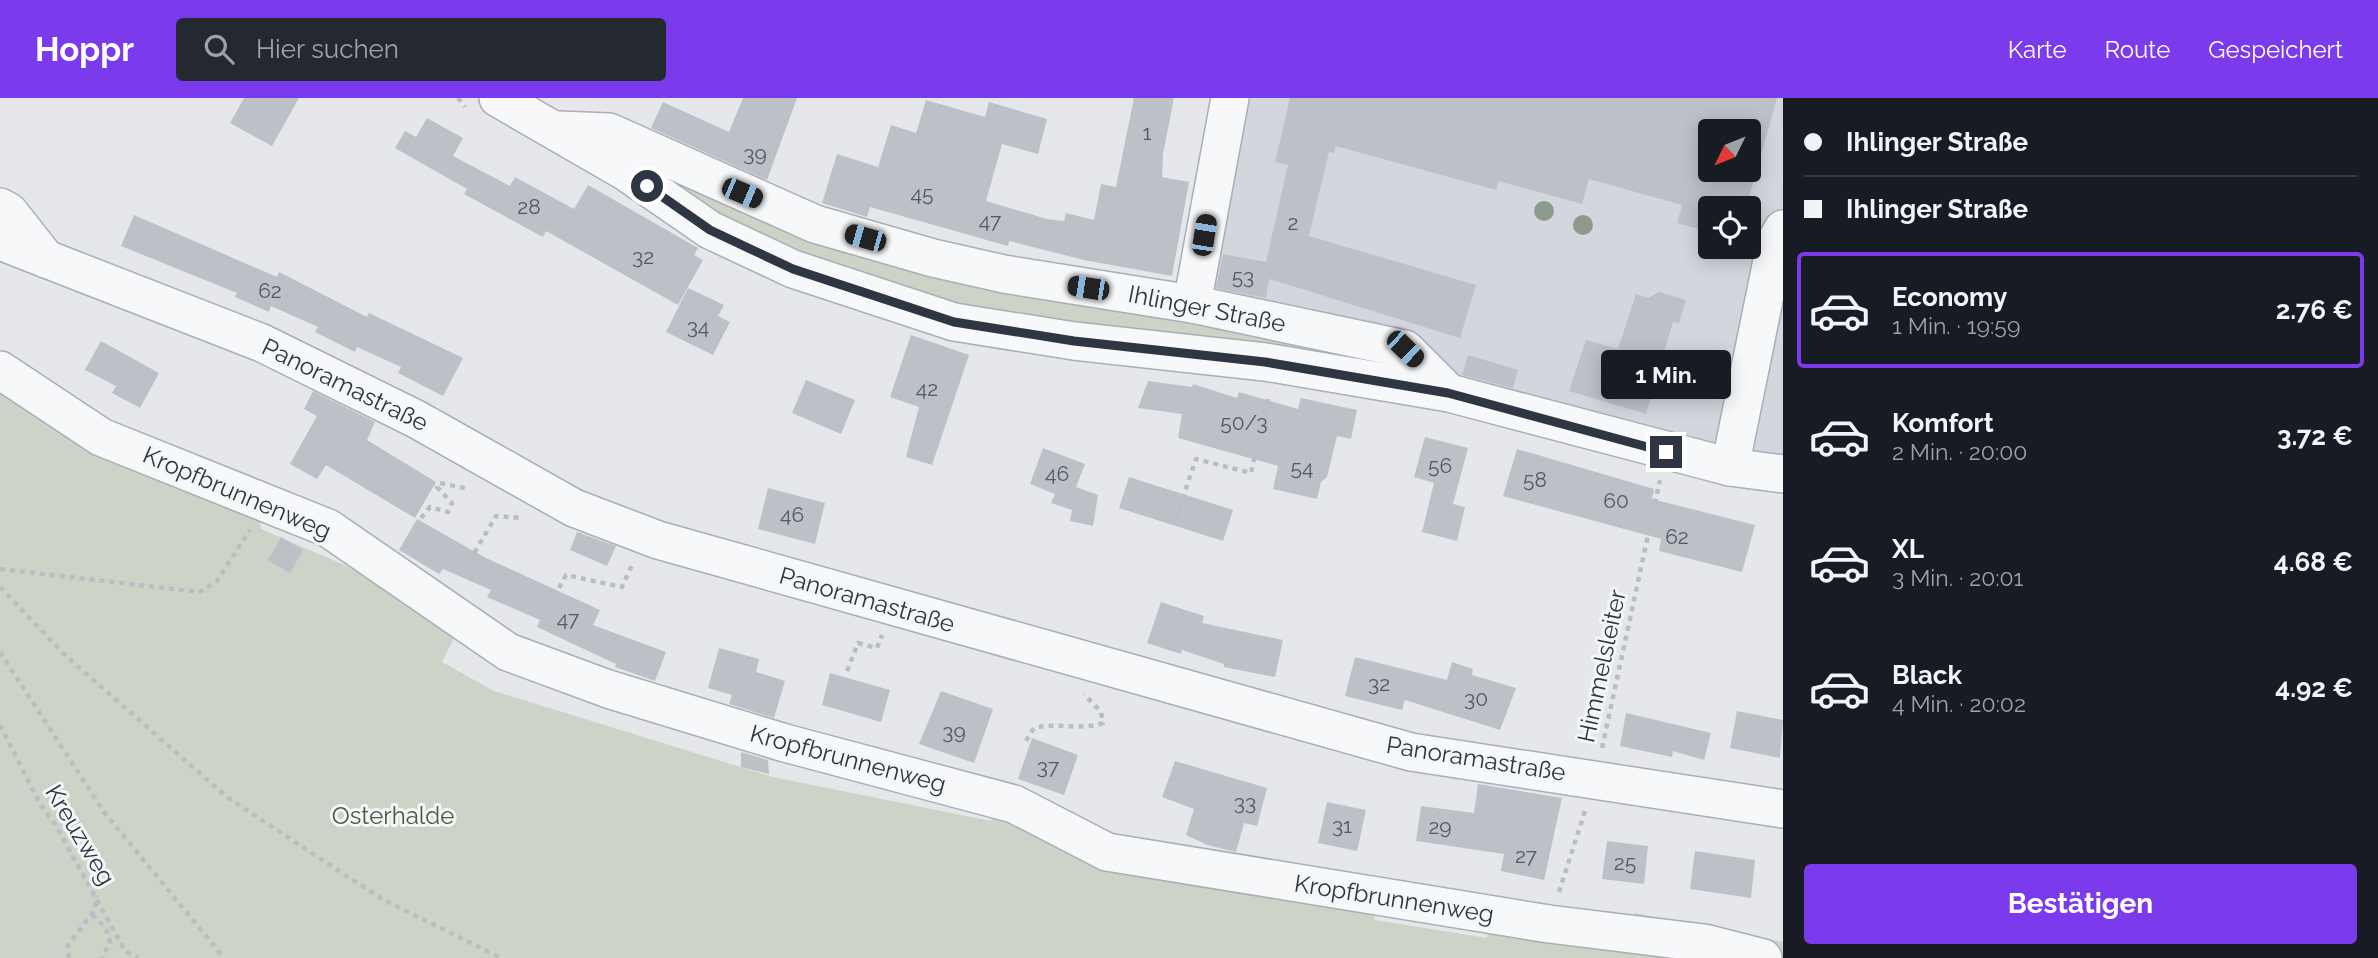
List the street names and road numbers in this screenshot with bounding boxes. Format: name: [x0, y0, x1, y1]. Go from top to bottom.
street label: Ihlinger Straße: [1126, 279, 1288, 338]
street label: Panoramastraße: [257, 332, 433, 437]
street label: Kropfbrunnenweg: [139, 440, 336, 545]
street label: Panoramastraße: [776, 561, 958, 638]
street label: Himmelsleiter: [1571, 586, 1632, 745]
street label: Kropfbrunnenweg: [747, 718, 949, 799]
street label: Panoramastraße: [1384, 730, 1568, 787]
street label: Kreuzweg: [39, 779, 122, 890]
street label: Kropfbrunnenweg: [1292, 868, 1496, 929]

